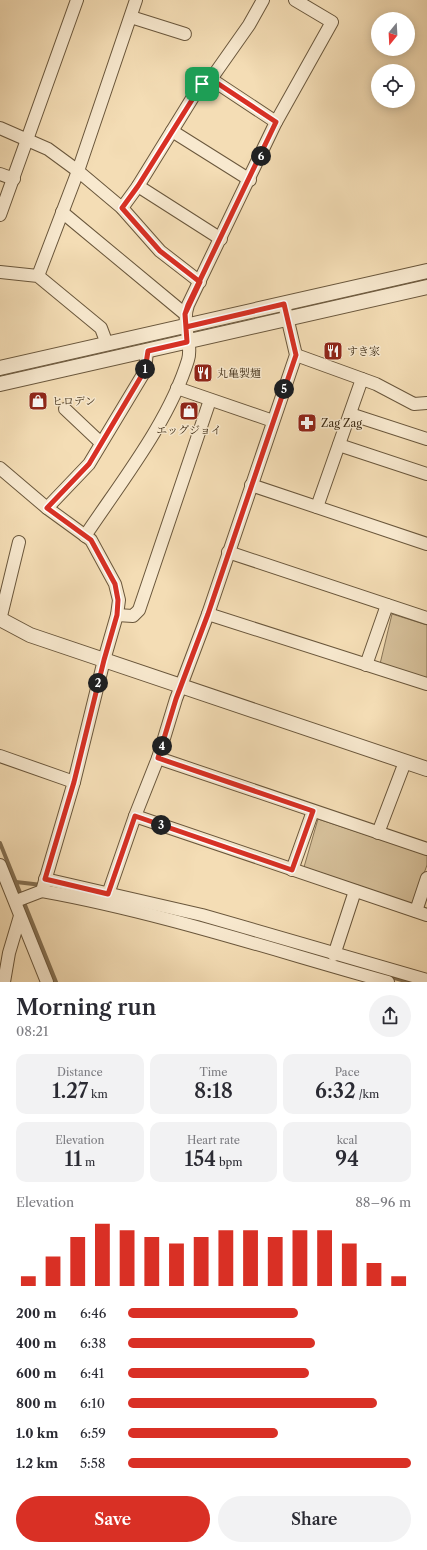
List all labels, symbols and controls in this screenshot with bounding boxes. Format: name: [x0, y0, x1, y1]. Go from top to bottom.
north arrow: [371, 12, 415, 56]
map controls: [371, 12, 415, 108]
button: locate: [371, 64, 415, 108]
pin: [185, 67, 219, 101]
icon: arrive: [191, 73, 213, 95]
pin: 6: [251, 146, 271, 166]
text: 6: [258, 149, 264, 163]
restaurant icon: すき家: [322, 340, 344, 362]
place label: すき家: [347, 344, 380, 358]
pin: 1: [135, 359, 155, 379]
text: 1: [143, 362, 147, 376]
restaurant icon: 丸亀製麺: [192, 362, 214, 384]
place label: 丸亀製麺: [217, 366, 261, 380]
pin: 5: [274, 379, 294, 399]
text: 5: [281, 382, 287, 396]
shop icon: ヒロデン: [27, 390, 49, 412]
place label: ヒロデン: [52, 394, 96, 408]
shop icon: エッグジョイ: [178, 400, 200, 422]
pharmacy icon: Zag Zag: [296, 412, 318, 434]
place label: Zag Zag: [321, 416, 362, 430]
place label: エッグジョイ: [156, 423, 222, 437]
pin: 2: [88, 673, 108, 693]
text: 2: [95, 676, 101, 690]
pin: 4: [152, 736, 172, 756]
text: 4: [159, 739, 165, 753]
pin: 3: [151, 815, 171, 835]
text: 3: [158, 818, 164, 832]
text: Morning run: [16, 994, 156, 1021]
button: share: [369, 995, 411, 1037]
text: 08:21: [16, 1023, 49, 1039]
text: Distance: [57, 1065, 103, 1079]
text: Time: [200, 1065, 227, 1079]
text: Pace: [335, 1065, 360, 1079]
text: 1.27: [52, 1079, 88, 1103]
text: 8:18: [194, 1079, 233, 1103]
text: 6:32: [315, 1079, 356, 1103]
text: km: [88, 1087, 108, 1101]
text: /km: [356, 1087, 379, 1101]
text: Elevation: [55, 1133, 104, 1147]
text: Heart rate: [187, 1133, 240, 1147]
text: kcal: [337, 1133, 358, 1147]
text: 11: [64, 1147, 82, 1171]
text: 154: [184, 1147, 216, 1171]
text: 94: [335, 1147, 359, 1171]
text: m: [82, 1155, 95, 1169]
text: bpm: [216, 1155, 243, 1169]
text: Elevation: [16, 1194, 74, 1210]
text: 88–96 m: [355, 1194, 411, 1210]
text: 200 m: [16, 1305, 56, 1321]
text: 6:46: [80, 1305, 106, 1321]
text: 400 m: [16, 1335, 56, 1351]
text: 6:38: [80, 1335, 106, 1351]
text: 600 m: [16, 1365, 57, 1381]
text: 6:41: [80, 1365, 104, 1381]
text: 800 m: [16, 1395, 57, 1411]
text: 6:10: [80, 1395, 105, 1411]
text: 1.0 km: [16, 1425, 58, 1441]
text: 6:59: [80, 1425, 106, 1441]
text: 1.2 km: [16, 1455, 58, 1471]
text: 5:58: [80, 1455, 105, 1471]
button: Save: [16, 1496, 210, 1542]
button: Share: [218, 1496, 411, 1542]

